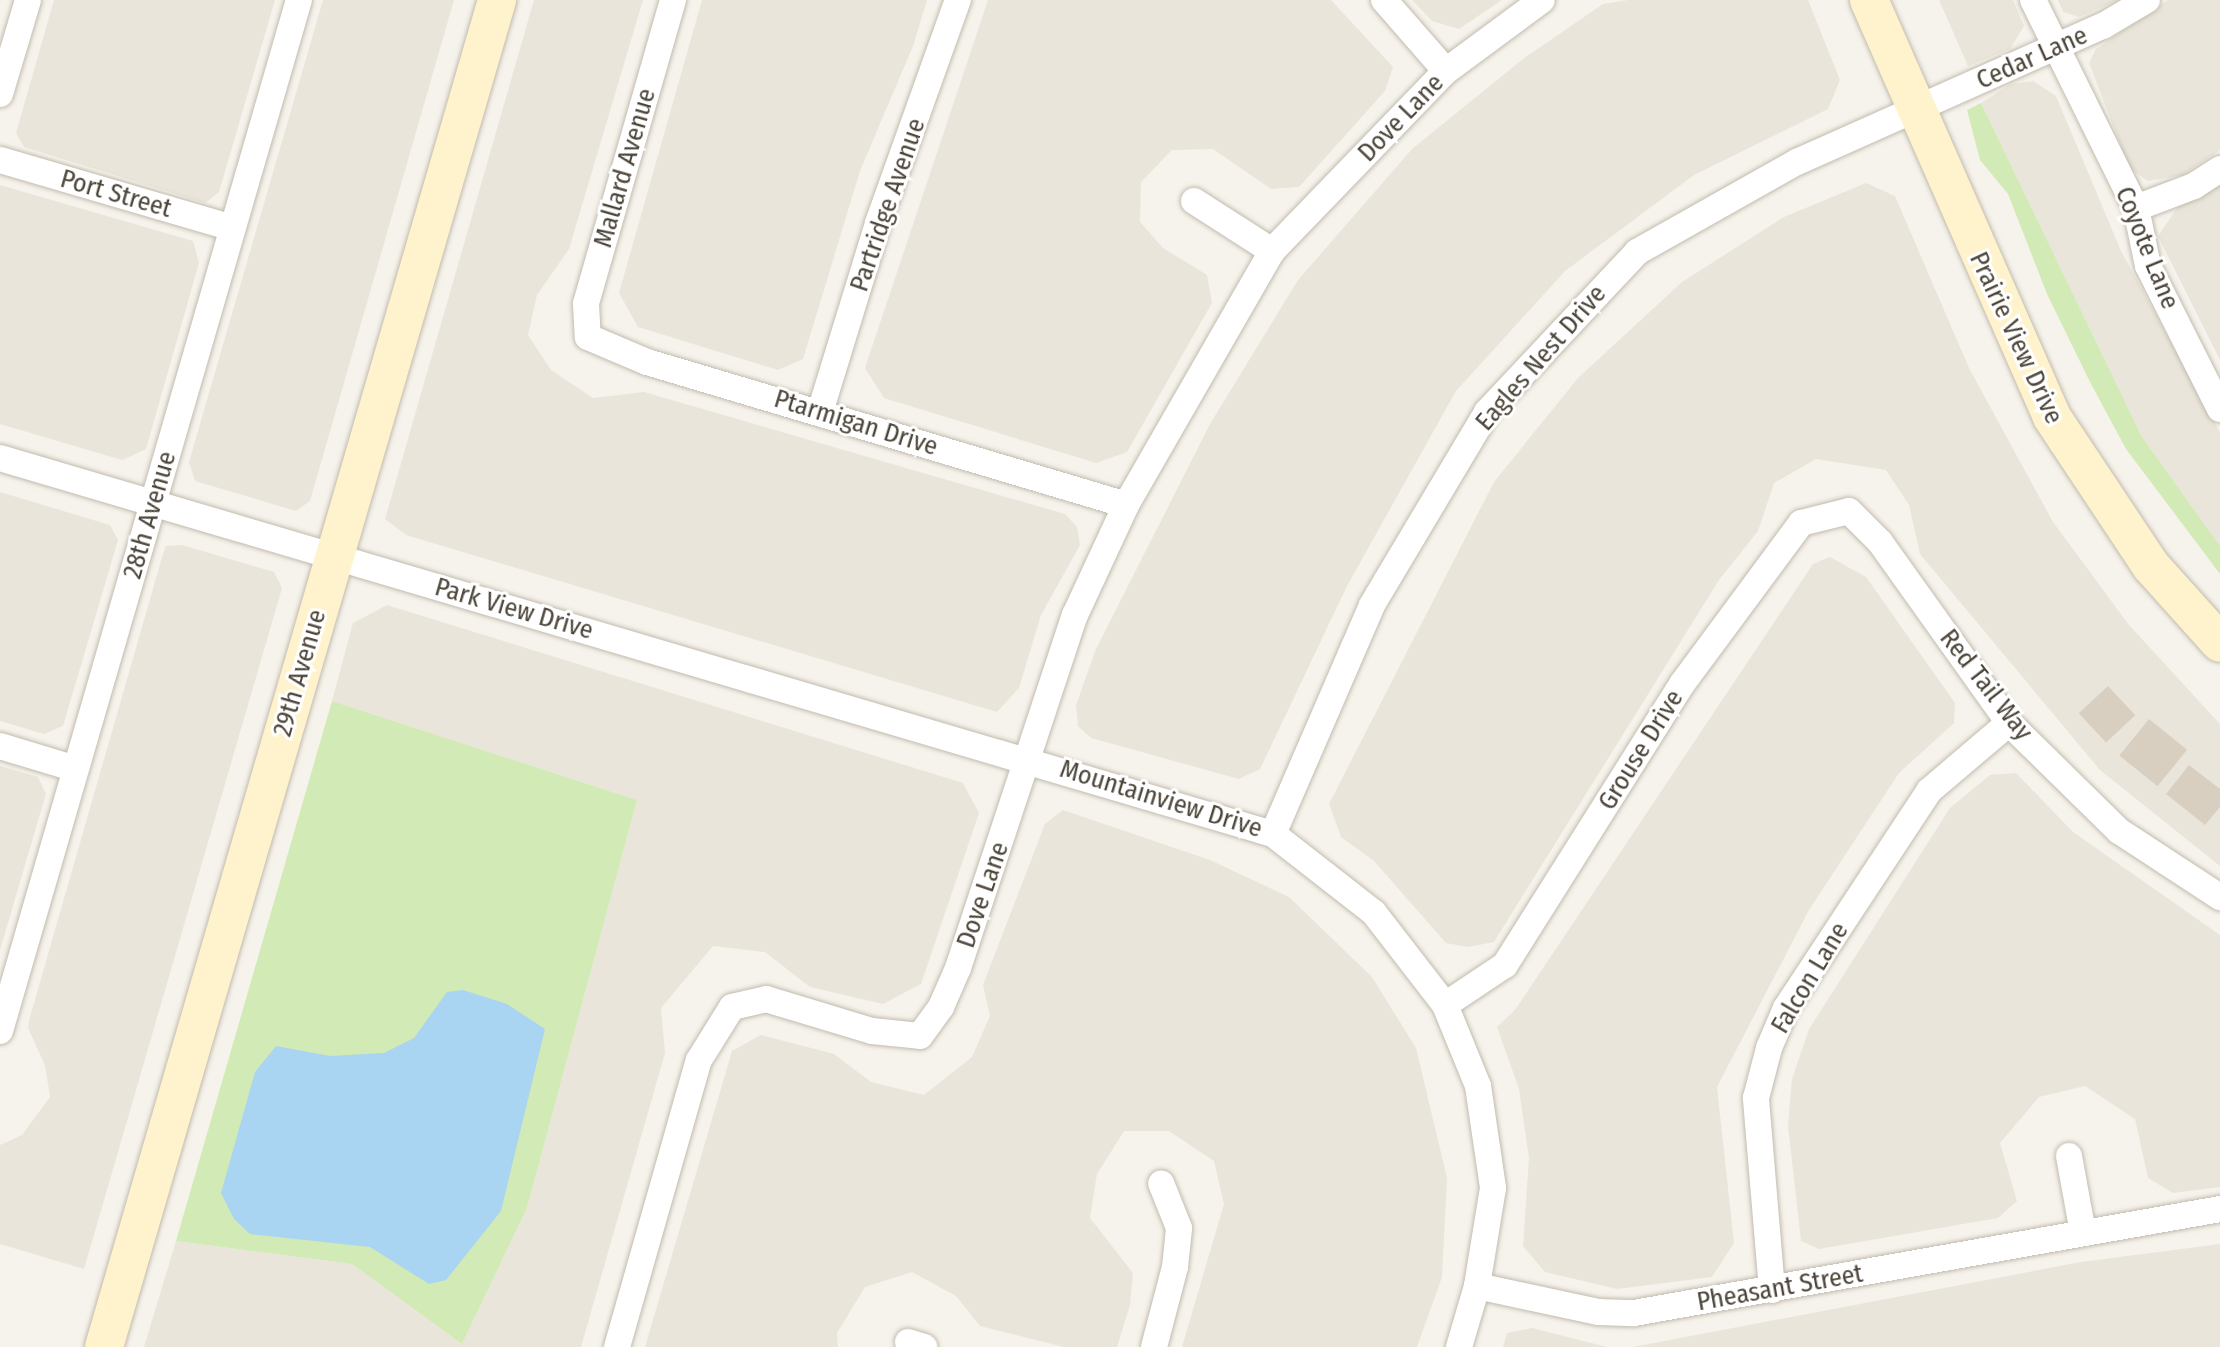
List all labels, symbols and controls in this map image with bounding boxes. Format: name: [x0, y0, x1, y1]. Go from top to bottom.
street label: Cedar Lane: [1972, 20, 2092, 96]
street label: Dove Lane: [1352, 68, 1450, 168]
street label: Mallard Avenue: [587, 85, 663, 251]
street label: Partridge Avenue: [844, 114, 932, 296]
street label: Port Street: [57, 163, 175, 225]
street label: Coyote Lane: [2108, 182, 2186, 314]
street label: Prairie View Drive: [1963, 247, 2069, 429]
street label: Eagles Nest Drive: [1469, 279, 1613, 437]
street label: Ptarmigan Drive: [770, 383, 942, 463]
street label: 28th Avenue: [117, 448, 183, 582]
street label: Park View Drive: [431, 572, 597, 646]
street label: 29th Avenue: [267, 606, 333, 740]
street label: Red Tail Way: [1933, 623, 2039, 747]
street label: Grouse Drive: [1592, 684, 1690, 816]
street label: Mountainview Drive: [1056, 753, 1266, 845]
street label: Dove Lane: [950, 838, 1016, 952]
street label: Falcon Lane: [1765, 917, 1855, 1039]
street label: Pheasant Street: [1695, 1258, 1865, 1318]

